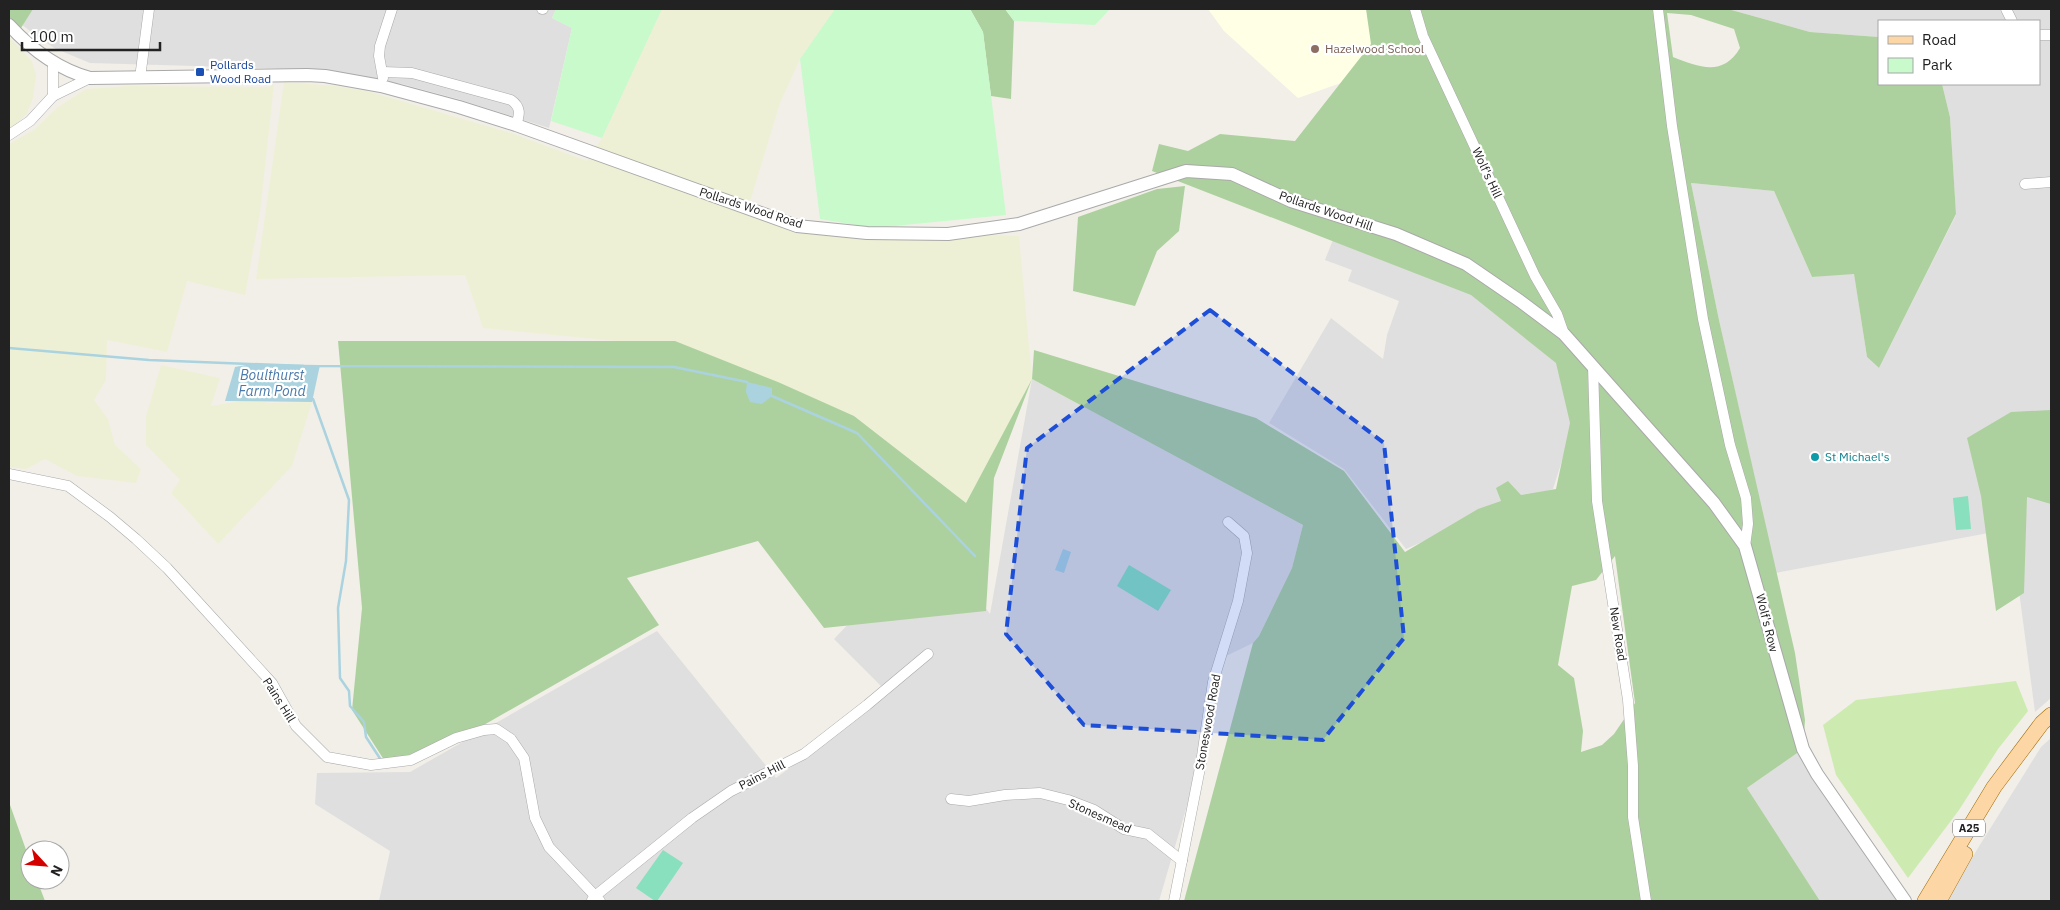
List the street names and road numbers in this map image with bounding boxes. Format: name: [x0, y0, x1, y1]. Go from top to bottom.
street label: Wolf's Hill: [1469, 145, 1506, 201]
street label: Pollards Wood Road: [698, 184, 805, 231]
street label: Pollards Wood Hill: [1277, 187, 1375, 234]
street label: Wolf's Row: [1753, 592, 1782, 654]
street label: New Road: [1607, 606, 1630, 662]
street label: Stoneswood Road: [1192, 673, 1223, 771]
street label: Pains Hill: [260, 675, 299, 725]
street label: Pains Hill: [736, 757, 787, 793]
street label: Stonesmead: [1066, 795, 1134, 836]
road number: A25: [1953, 820, 1985, 836]

